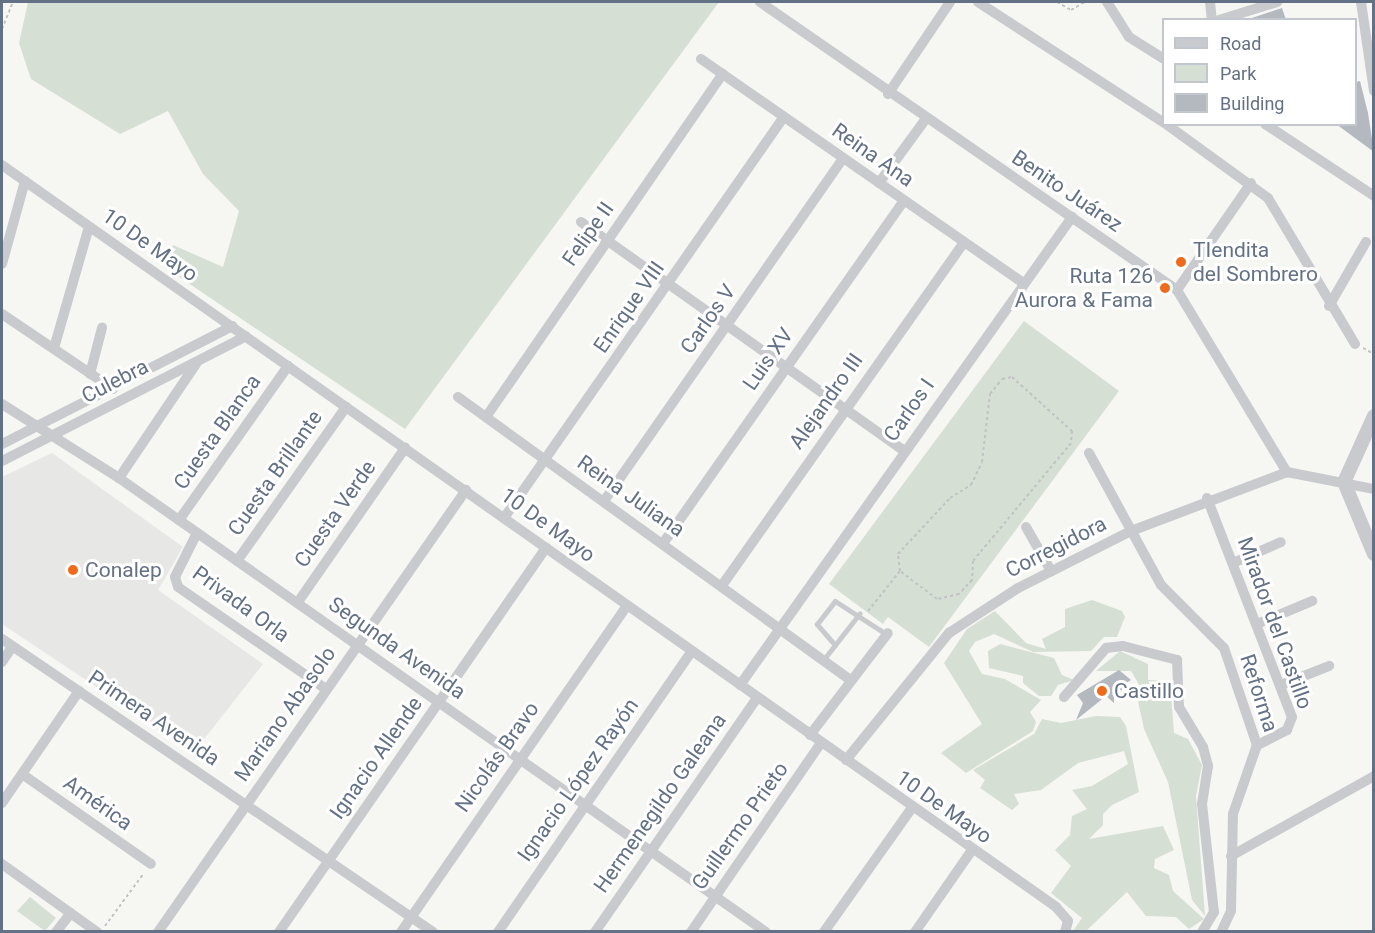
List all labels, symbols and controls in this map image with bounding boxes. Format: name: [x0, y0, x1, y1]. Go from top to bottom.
legend: [1162, 18, 1357, 126]
text: Road: [1220, 33, 1261, 54]
text: Park: [1220, 63, 1256, 84]
text: Building: [1220, 93, 1284, 114]
street label: Reina Ana: [827, 118, 919, 192]
street label: Benito Juárez: [1007, 145, 1127, 237]
street label: Felipe II: [557, 197, 619, 271]
street label: 10 De Mayo: [98, 203, 202, 287]
place label: TIendita del Sombrero: [1193, 237, 1318, 287]
marker: TIendita del Sombrero: [1174, 255, 1188, 269]
street label: Enrique VIII: [588, 256, 670, 358]
place label: Ruta 126 Aurora & Fama: [1015, 263, 1153, 313]
street label: Carlos V: [675, 280, 741, 358]
marker: Ruta 126 Aurora & Fama: [1158, 281, 1172, 295]
street label: Luis XV: [738, 323, 798, 395]
street label: Alejandro III: [784, 348, 868, 454]
street label: Culebra: [77, 354, 153, 408]
street label: Cuesta Blanca: [168, 370, 266, 494]
street label: Carlos I: [878, 374, 940, 446]
street label: Cuesta Brillante: [222, 405, 328, 541]
street label: Reina Juliana: [572, 450, 690, 542]
street label: Cuesta Verde: [289, 456, 381, 572]
street label: 10 De Mayo: [496, 482, 600, 568]
street label: Corregidora: [1001, 511, 1111, 583]
street label: Mirador del Castillo: [1232, 534, 1318, 712]
place label: Conalep: [85, 557, 162, 583]
street label: Privada Orla: [188, 560, 294, 648]
marker: Conalep: [66, 563, 80, 577]
street label: Segunda Avenida: [324, 591, 470, 705]
street label: Mariano Abasolo: [229, 642, 341, 786]
street label: Reforma: [1235, 651, 1283, 735]
street label: Primera Avenida: [84, 665, 224, 771]
place label: Castillo: [1114, 678, 1184, 704]
marker: Castillo: [1095, 684, 1109, 698]
street label: Ignacio Allende: [325, 692, 427, 824]
street label: Ignacio López Rayón: [512, 694, 644, 866]
street label: Nicolás Bravo: [450, 697, 544, 817]
street label: Hermenegildo Galeana: [589, 709, 731, 897]
street label: Guillermo Prieto: [687, 757, 793, 895]
street label: 10 De Mayo: [892, 765, 996, 849]
street label: América: [59, 770, 137, 836]

